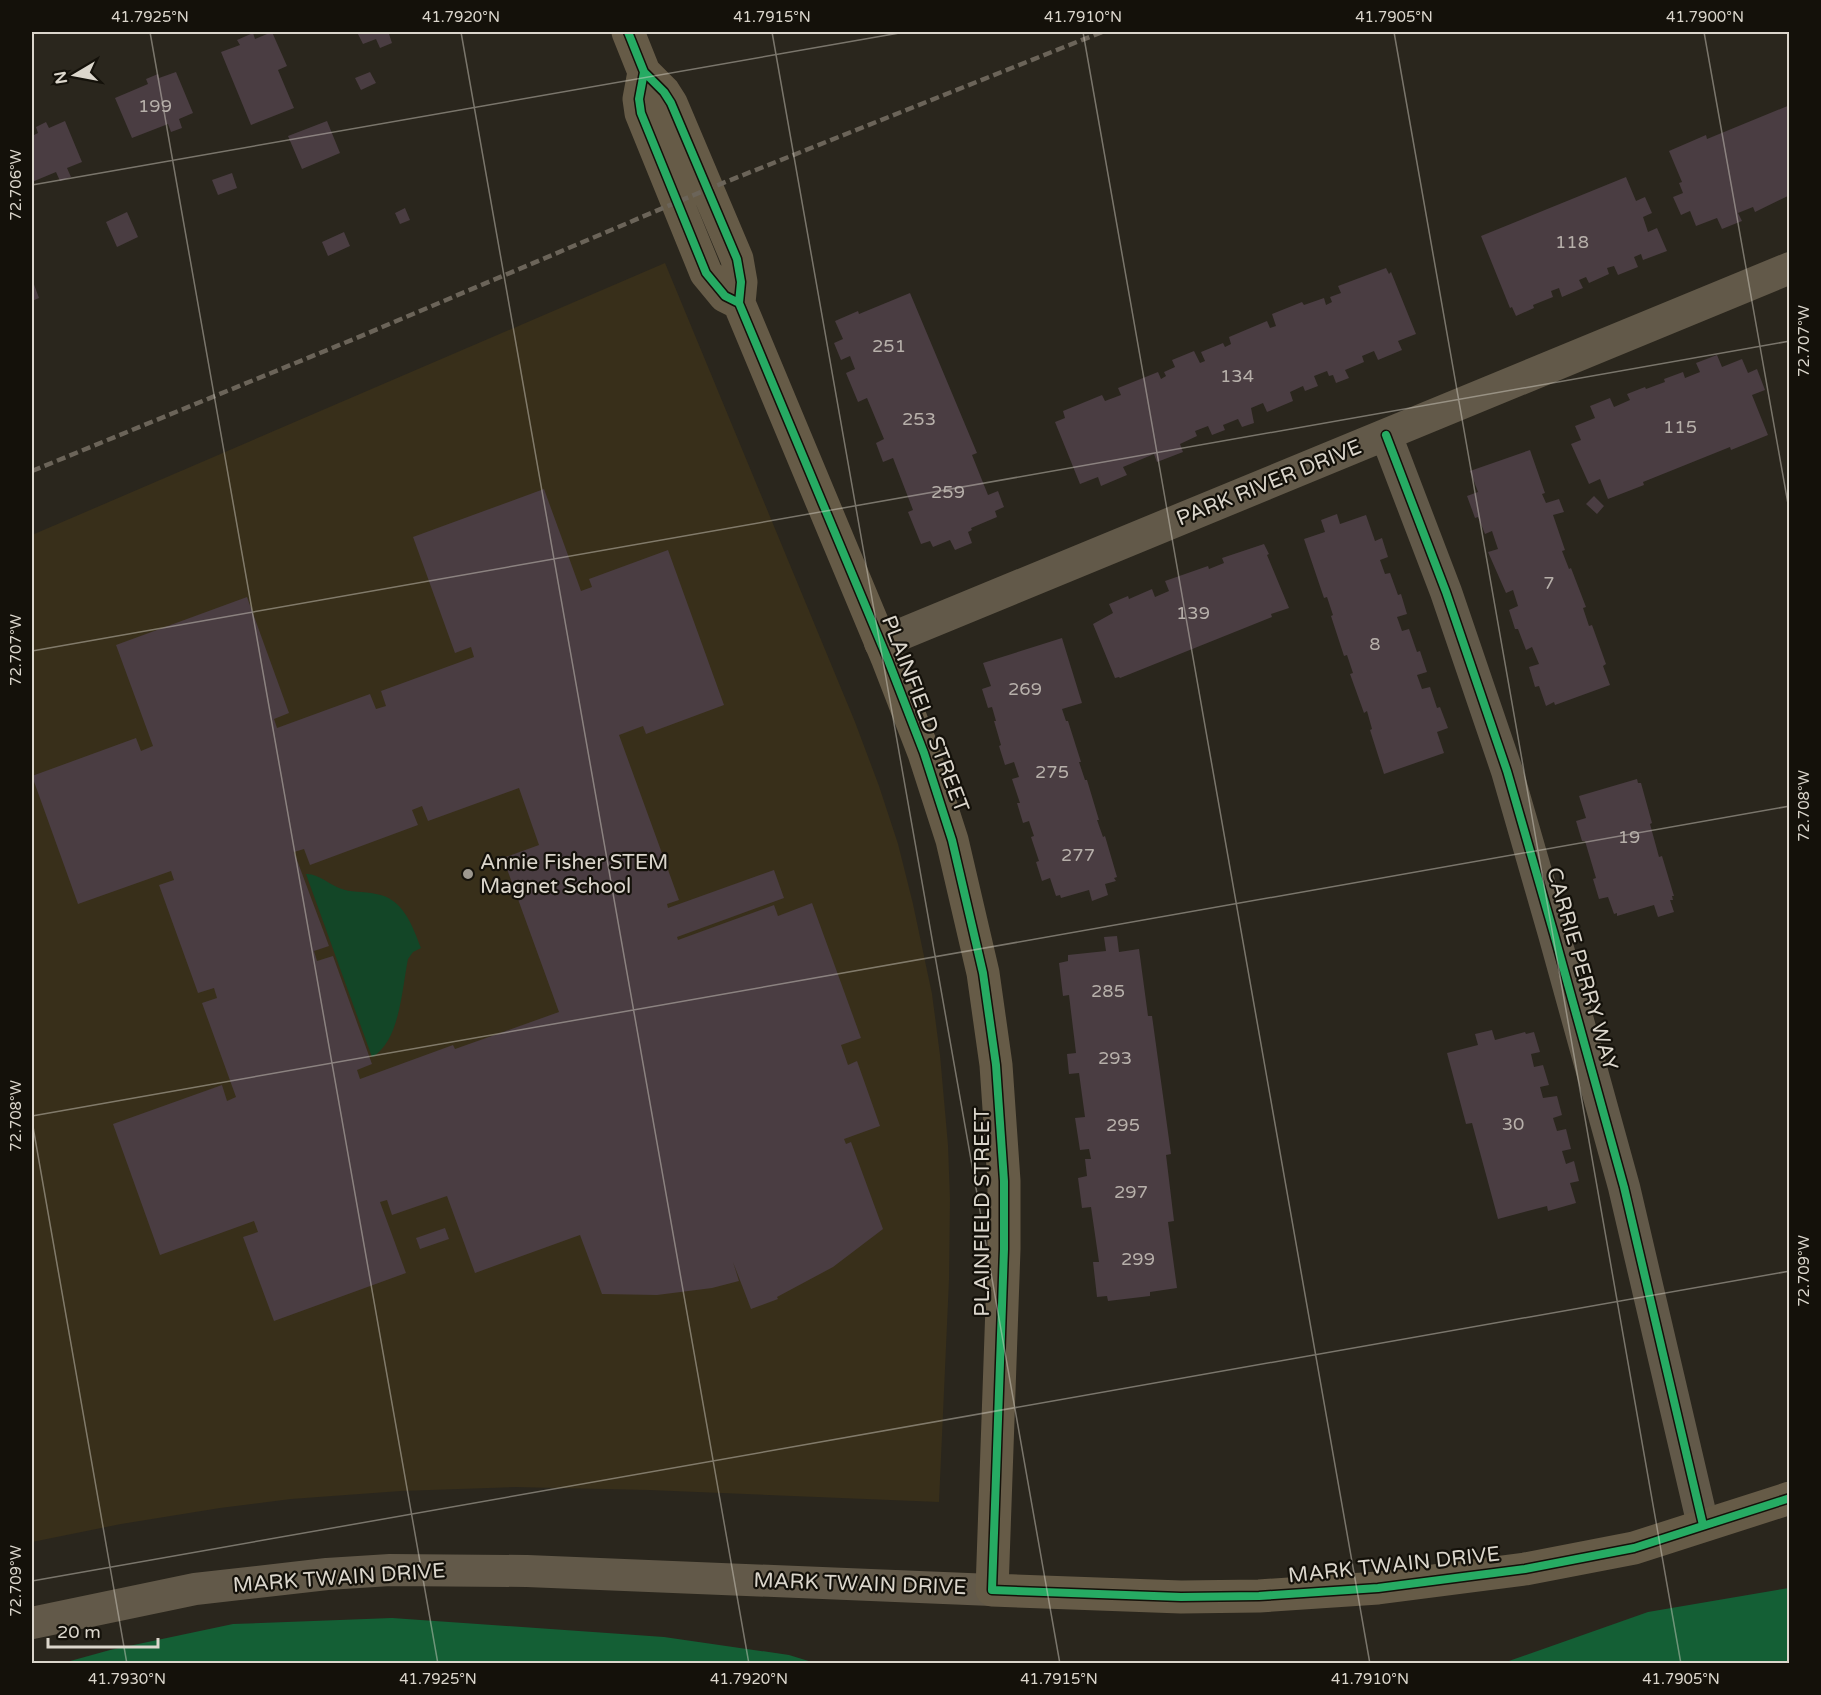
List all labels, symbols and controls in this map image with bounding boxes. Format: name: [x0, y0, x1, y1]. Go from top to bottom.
text: 41.7925°N: [111, 8, 189, 26]
text: 41.7920°N: [422, 8, 500, 26]
text: 41.7915°N: [733, 8, 811, 26]
text: 41.7910°N: [1044, 8, 1122, 26]
text: 41.7905°N: [1355, 8, 1433, 26]
text: 41.7900°N: [1666, 8, 1744, 26]
north arrow: [45, 45, 105, 105]
text: N: [50, 69, 72, 85]
house number: 199: [138, 95, 172, 117]
text: 72.706°W: [7, 149, 25, 221]
house number: 118: [1555, 231, 1589, 253]
text: 72.707°W: [1795, 305, 1813, 377]
house number: 251: [872, 335, 906, 357]
house number: 134: [1220, 365, 1254, 387]
house number: 253: [902, 408, 936, 430]
house number: 115: [1663, 416, 1697, 438]
street label: PARK RIVER DRIVE: [1173, 434, 1365, 532]
house number: 259: [931, 481, 965, 503]
house number: 7: [1543, 572, 1555, 594]
house number: 139: [1176, 602, 1210, 624]
street label: PLAINFIELD STREET: [876, 612, 974, 816]
text: 72.707°W: [7, 614, 25, 686]
house number: 8: [1369, 633, 1381, 655]
house number: 269: [1008, 678, 1042, 700]
house number: 275: [1035, 761, 1069, 783]
text: 72.708°W: [1795, 770, 1813, 842]
house number: 19: [1618, 826, 1640, 848]
house number: 277: [1061, 844, 1095, 866]
place label: Annie Fisher STEM Magnet School: [480, 850, 668, 899]
street label: CARRIE PERRY WAY: [1541, 864, 1623, 1074]
marker: Annie Fisher STEM Magnet School: [461, 867, 475, 881]
house number: 285: [1091, 980, 1125, 1002]
house number: 293: [1098, 1047, 1132, 1069]
text: 72.708°W: [7, 1080, 25, 1152]
street label: PLAINFIELD STREET: [970, 1107, 995, 1317]
house number: 30: [1502, 1113, 1524, 1135]
house number: 295: [1106, 1114, 1140, 1136]
house number: 297: [1114, 1181, 1148, 1203]
text: 72.709°W: [1795, 1235, 1813, 1307]
house number: 299: [1121, 1248, 1155, 1270]
street label: MARK TWAIN DRIVE: [1287, 1541, 1501, 1589]
text: 72.709°W: [7, 1545, 25, 1617]
street label: MARK TWAIN DRIVE: [232, 1558, 446, 1598]
street label: MARK TWAIN DRIVE: [753, 1568, 967, 1600]
scale bar: [48, 1611, 158, 1649]
text: 20 m: [57, 1621, 101, 1643]
text: 41.7930°N: [88, 1670, 166, 1688]
text: 41.7925°N: [399, 1670, 477, 1688]
text: 41.7920°N: [710, 1670, 788, 1688]
text: 41.7915°N: [1020, 1670, 1098, 1688]
text: 41.7910°N: [1331, 1670, 1409, 1688]
text: 41.7905°N: [1642, 1670, 1720, 1688]

